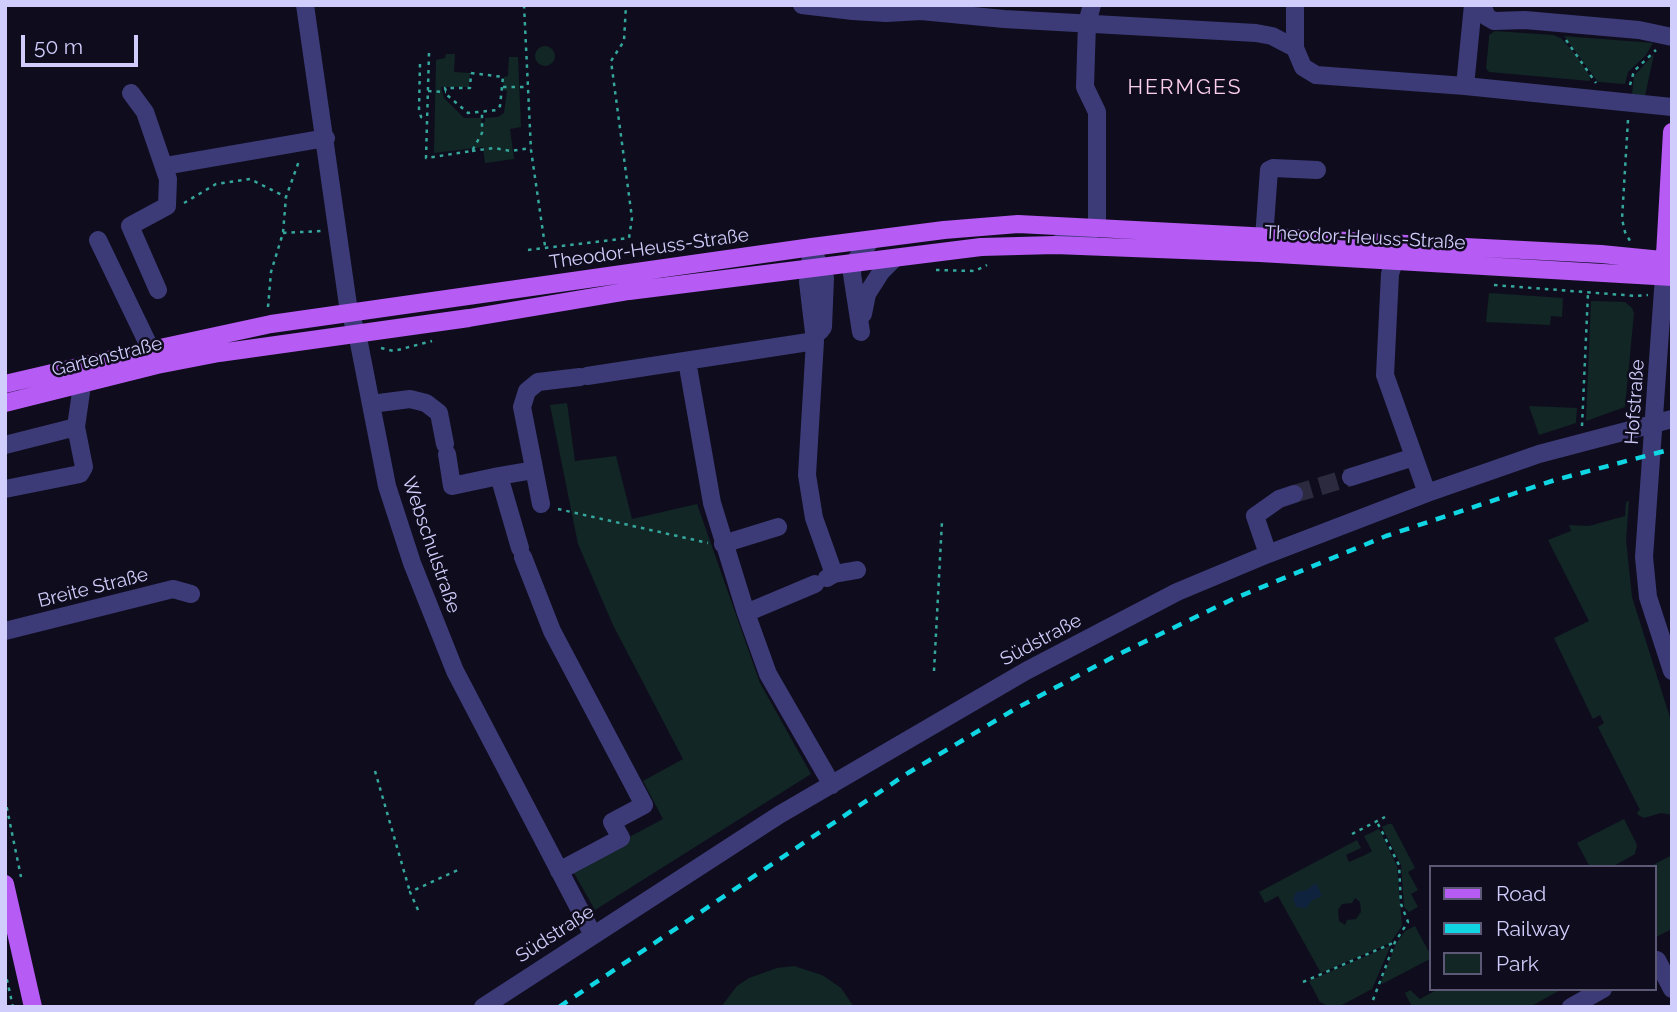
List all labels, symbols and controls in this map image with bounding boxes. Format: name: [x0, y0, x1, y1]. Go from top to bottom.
scale bar: [24, 21, 142, 65]
text: 50 m: [34, 34, 83, 59]
district label: HERMGES: [1128, 75, 1242, 101]
street label: Theodor-Heuss-Straße: [1264, 221, 1466, 255]
street label: Theodor-Heuss-Straße: [548, 224, 750, 274]
street label: Gartenstraße: [49, 332, 165, 382]
street label: Hofstraße: [1621, 359, 1649, 445]
street label: Webschulstraße: [397, 474, 465, 616]
street label: Breite Straße: [35, 563, 151, 613]
street label: Südstraße: [996, 609, 1086, 671]
legend: [1428, 865, 1656, 991]
text: Road: [1496, 881, 1546, 906]
street label: Südstraße: [512, 900, 598, 968]
text: Railway: [1496, 916, 1570, 941]
text: Park: [1496, 951, 1539, 976]

